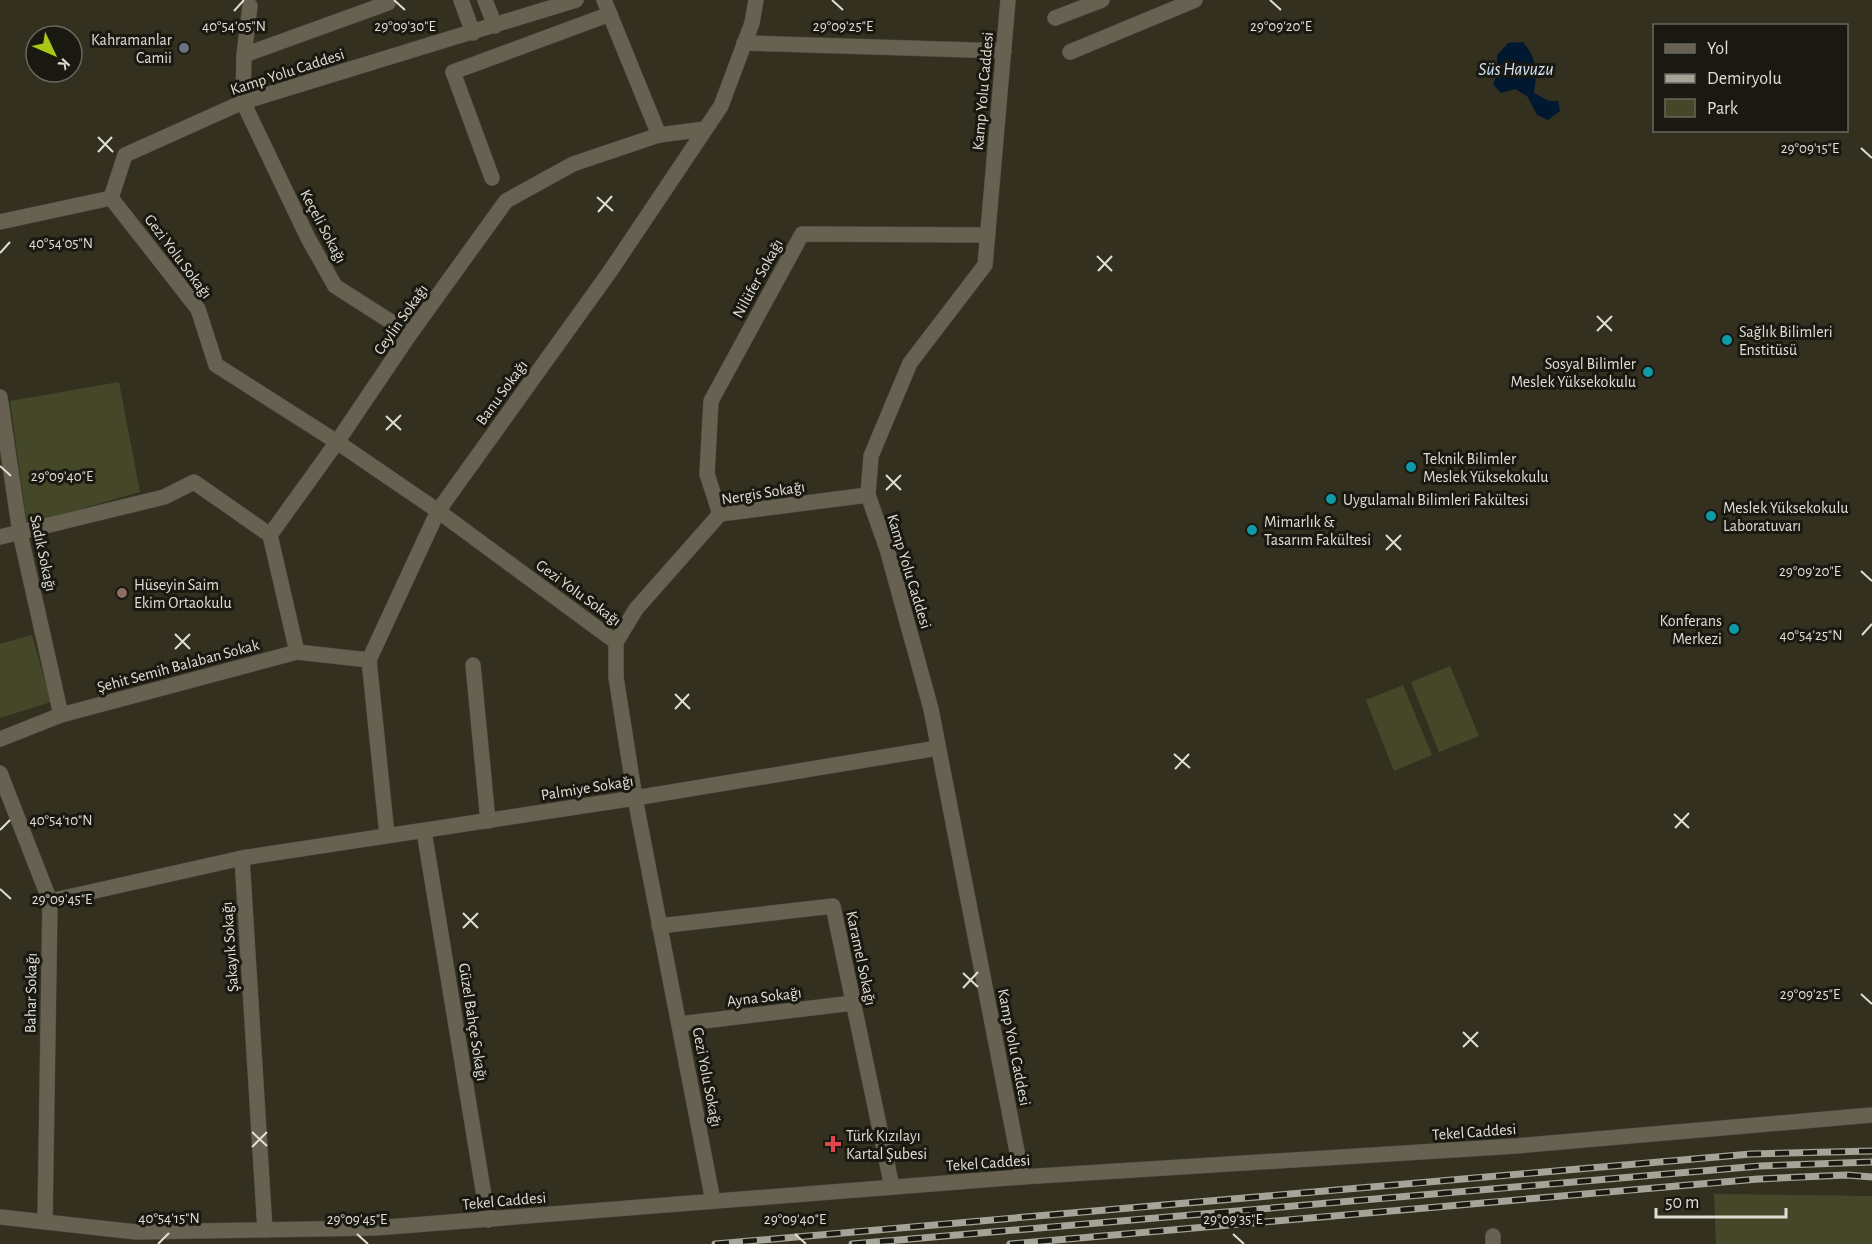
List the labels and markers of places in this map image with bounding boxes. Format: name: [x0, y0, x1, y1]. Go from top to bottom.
place label: Kahramanlar Camii: [91, 32, 173, 66]
marker: Kahramanlar Camii: [177, 41, 191, 55]
place label: Sağlık Bilimleri Enstitüsü: [1739, 324, 1833, 358]
marker: Sağlık Bilimleri Enstitüsü: [1720, 333, 1734, 347]
place label: Sosyal Bilimler Meslek Yüksekokulu: [1510, 356, 1637, 390]
marker: Sosyal Bilimler Meslek Yüksekokulu: [1641, 365, 1655, 379]
place label: Teknik Bilimler Meslek Yüksekokulu: [1423, 451, 1549, 485]
marker: Teknik Bilimler Meslek Yüksekokulu: [1404, 460, 1418, 474]
marker: Uygulamalı Bilimleri Fakültesi: [1324, 492, 1338, 506]
place label: Uygulamalı Bilimleri Fakültesi: [1343, 492, 1529, 509]
place label: Meslek Yüksekokulu Laboratuvarı: [1723, 500, 1849, 534]
marker: Meslek Yüksekokulu Laboratuvarı: [1704, 509, 1718, 523]
place label: Mimarlık & Tasarım Fakültesi: [1264, 514, 1371, 548]
marker: Mimarlık & Tasarım Fakültesi: [1245, 523, 1259, 537]
place label: Hüseyin Saim Ekim Ortaokulu: [134, 577, 232, 611]
marker: Hüseyin Saim Ekim Ortaokulu: [115, 586, 129, 600]
place label: Konferans Merkezi: [1659, 613, 1722, 647]
marker: Konferans Merkezi: [1727, 622, 1741, 636]
place label: Türk Kızılayı Kartal Şubesi: [846, 1128, 927, 1162]
marker: Türk Kızılayı Kartal Şubesi: [824, 1135, 842, 1153]

